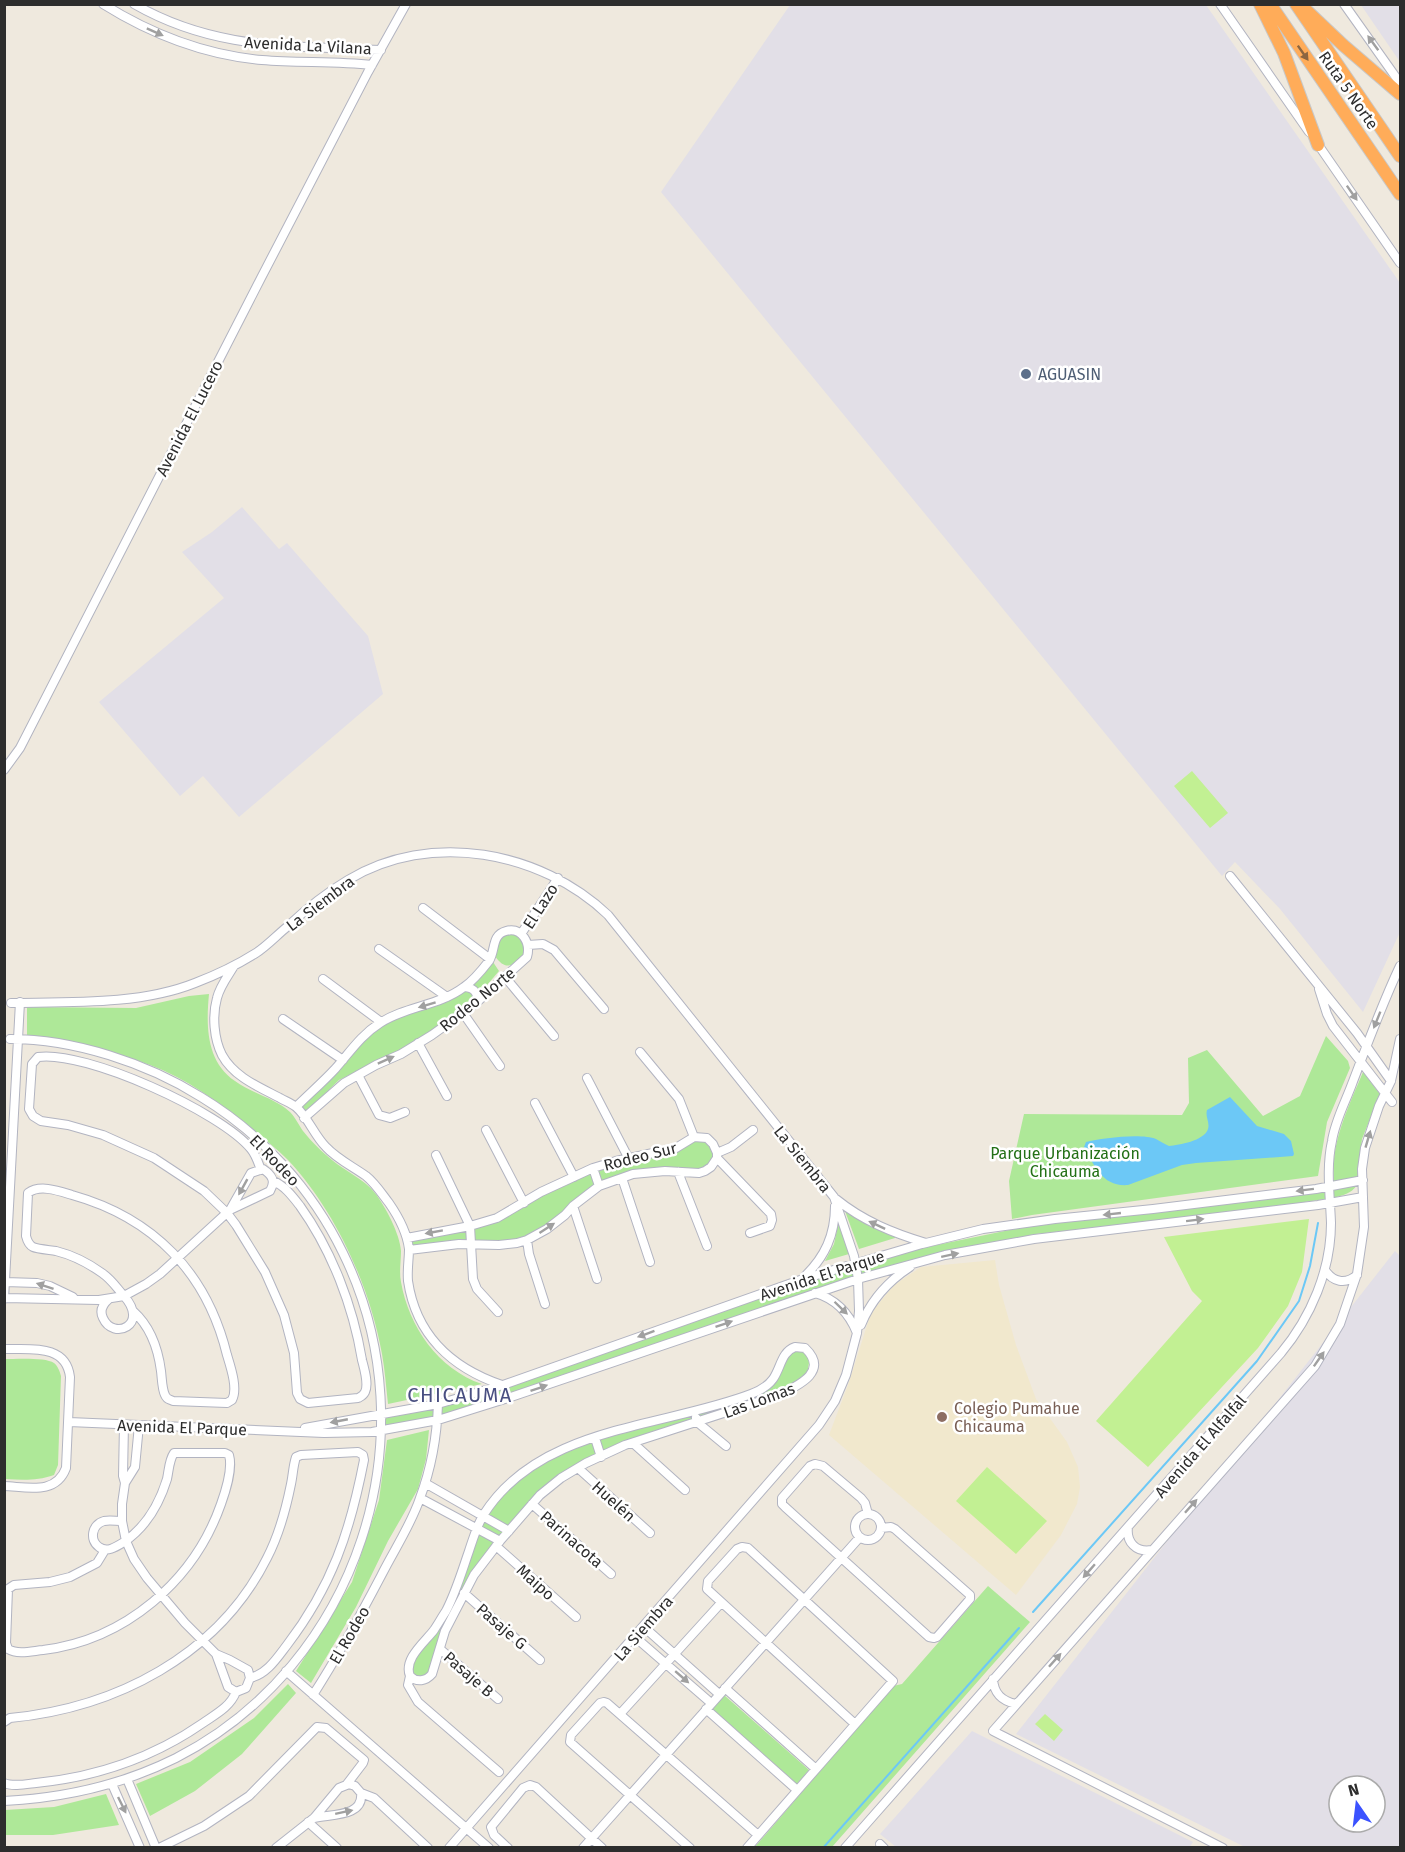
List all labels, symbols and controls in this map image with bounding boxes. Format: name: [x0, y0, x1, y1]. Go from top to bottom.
one-way arrow: [146, 28, 164, 37]
street label: Avenida La Vilana: [244, 33, 372, 58]
one-way arrow: [1367, 36, 1379, 52]
one-way arrow: [1297, 44, 1309, 60]
street label: Ruta 5 Norte: [1315, 48, 1382, 133]
one-way arrow: [1346, 184, 1358, 200]
street label: Avenida El Lucero: [152, 357, 227, 479]
place label: AGUASIN: [1038, 365, 1101, 384]
marker: AGUASIN: [1019, 367, 1033, 381]
street label: La Siembra: [283, 872, 358, 935]
street label: El Lazo: [519, 880, 562, 932]
street label: Rodeo Norte: [436, 963, 519, 1036]
one-way arrow: [418, 1001, 436, 1010]
one-way arrow: [1372, 1011, 1382, 1029]
one-way arrow: [377, 1056, 394, 1065]
street label: La Siembra: [770, 1122, 835, 1196]
one-way arrow: [1364, 1130, 1373, 1148]
street label: El Rodeo: [246, 1131, 304, 1190]
street label: Rodeo Sur: [601, 1138, 680, 1175]
park label: Parque Urbanización Chicauma: [990, 1144, 1140, 1181]
one-way arrow: [238, 1179, 248, 1196]
one-way arrow: [1296, 1185, 1315, 1195]
one-way arrow: [1102, 1209, 1121, 1218]
one-way arrow: [1185, 1216, 1204, 1225]
one-way arrow: [869, 1221, 886, 1230]
one-way arrow: [539, 1223, 555, 1234]
one-way arrow: [424, 1228, 443, 1237]
street label: Avenida El Parque: [757, 1246, 887, 1305]
one-way arrow: [941, 1249, 959, 1259]
one-way arrow: [36, 1281, 54, 1290]
one-way arrow: [833, 1301, 848, 1315]
one-way arrow: [715, 1319, 733, 1329]
one-way arrow: [637, 1330, 655, 1340]
one-way arrow: [1313, 1352, 1325, 1368]
street label: Las Lomas: [721, 1379, 798, 1422]
one-way arrow: [530, 1382, 548, 1392]
district label: CHICAUMA: [407, 1383, 513, 1407]
street label: Avenida El Alfalfal: [1151, 1391, 1250, 1502]
place label: Colegio Pumahue Chicauma: [954, 1399, 1080, 1436]
marker: Colegio Pumahue Chicauma: [935, 1410, 949, 1424]
street label: Avenida El Parque: [117, 1416, 247, 1439]
one-way arrow: [329, 1417, 348, 1426]
street label: Huelén: [588, 1477, 639, 1526]
one-way arrow: [1184, 1499, 1197, 1514]
street label: Parinacota: [536, 1507, 607, 1572]
street label: Maipo: [513, 1560, 559, 1604]
one-way arrow: [1083, 1563, 1096, 1578]
street label: La Siembra: [610, 1592, 677, 1665]
street label: Pasaje G: [473, 1599, 531, 1653]
street label: El Rodeo: [325, 1603, 374, 1668]
street label: Pasaje B: [440, 1648, 498, 1701]
one-way arrow: [1048, 1653, 1061, 1668]
one-way arrow: [674, 1671, 690, 1684]
north arrow: [1327, 1774, 1387, 1834]
text: N: [1346, 1779, 1361, 1800]
one-way arrow: [117, 1796, 126, 1813]
one-way arrow: [335, 1807, 353, 1817]

